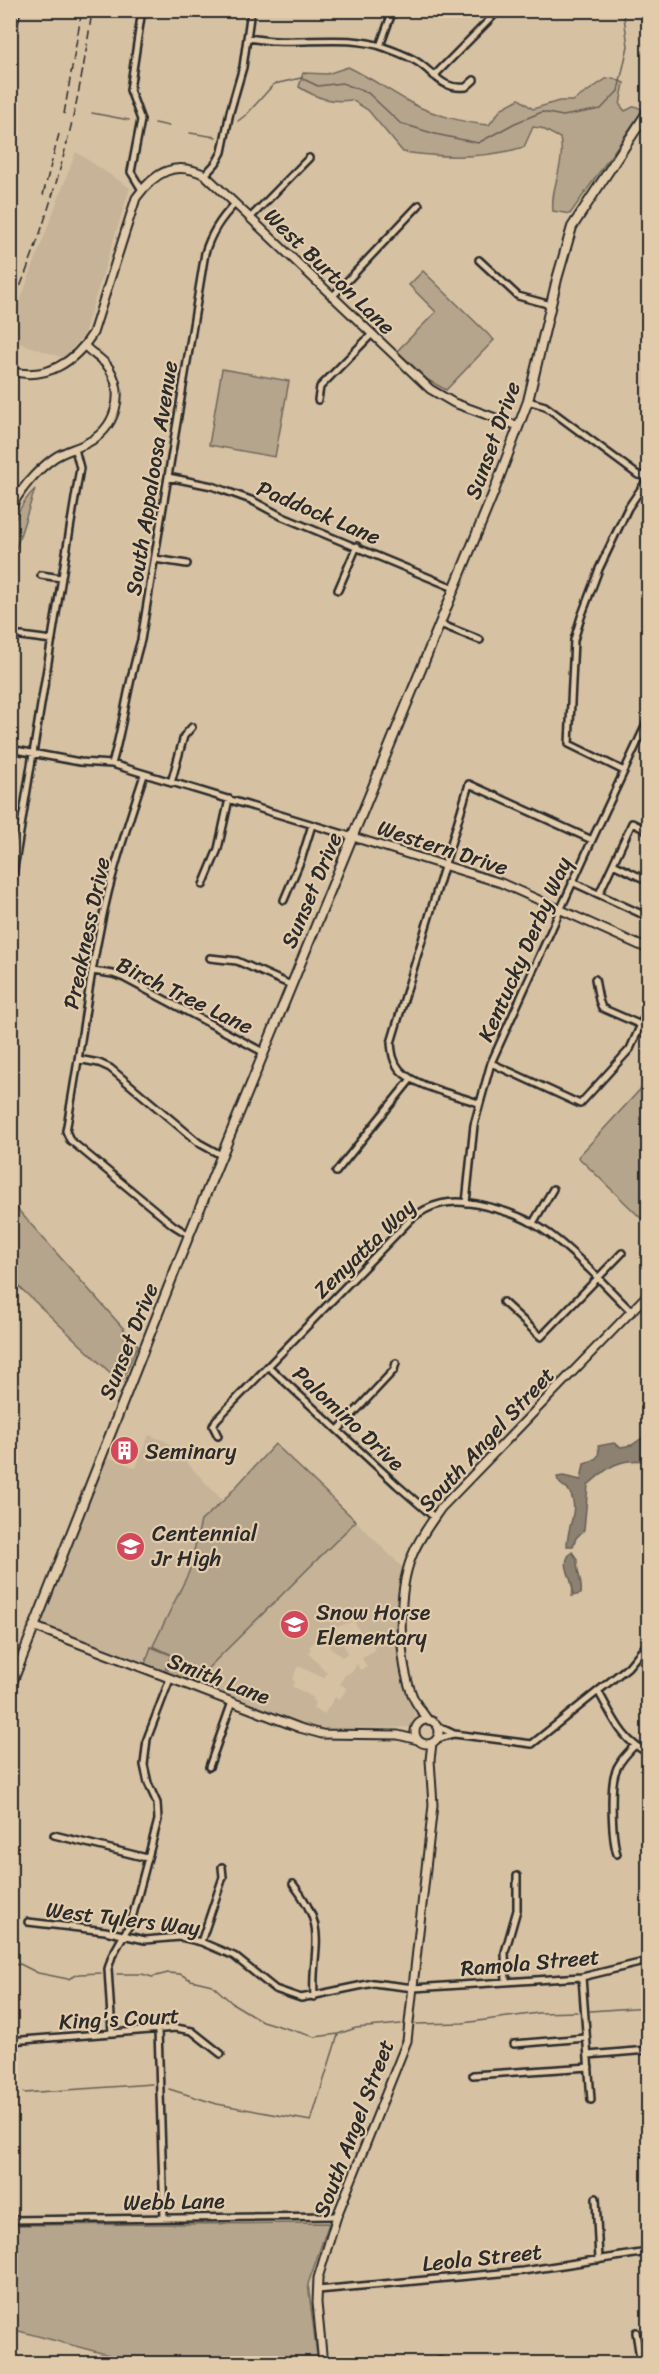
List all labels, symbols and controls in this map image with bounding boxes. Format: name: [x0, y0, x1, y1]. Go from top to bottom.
street label: West Burton Lane: [255, 198, 405, 345]
street label: South Appaloosa Avenue: [114, 358, 189, 598]
street label: Sunset Drive: [453, 376, 532, 505]
street label: Paddock Lane: [251, 469, 387, 556]
street label: Western Drive: [372, 808, 513, 887]
street label: Sunset Drive: [269, 826, 353, 955]
street label: Kentucky Derby Way: [466, 850, 583, 1048]
street label: Preakness Drive: [51, 853, 122, 1013]
street label: Birch Tree Lane: [109, 945, 260, 1046]
street label: Zenyatta Way: [303, 1188, 426, 1308]
street label: Sunset Drive: [87, 1277, 170, 1406]
street label: Palomino Drive: [283, 1355, 414, 1482]
street label: South Angel Street: [408, 1357, 565, 1521]
place label: Seminary: [145, 1432, 237, 1471]
building icon: Seminary: [108, 1435, 140, 1467]
place label: Centennial Jr High: [151, 1514, 258, 1578]
school or university icon: Centennial Jr High: [115, 1530, 147, 1562]
place label: Snow Horse Elementary: [316, 1593, 431, 1657]
school or university icon: Snow Horse Elementary: [279, 1609, 311, 1641]
street label: Smith Lane: [162, 1641, 276, 1716]
street label: West Tylers Way: [43, 1890, 203, 1947]
street label: Ramola Street: [459, 1937, 602, 1988]
street label: King's Court: [58, 1996, 181, 2041]
street label: South Angel Street: [302, 2033, 405, 2223]
street label: Webb Lane: [123, 2181, 226, 2222]
street label: Leola Street: [420, 2232, 544, 2283]

